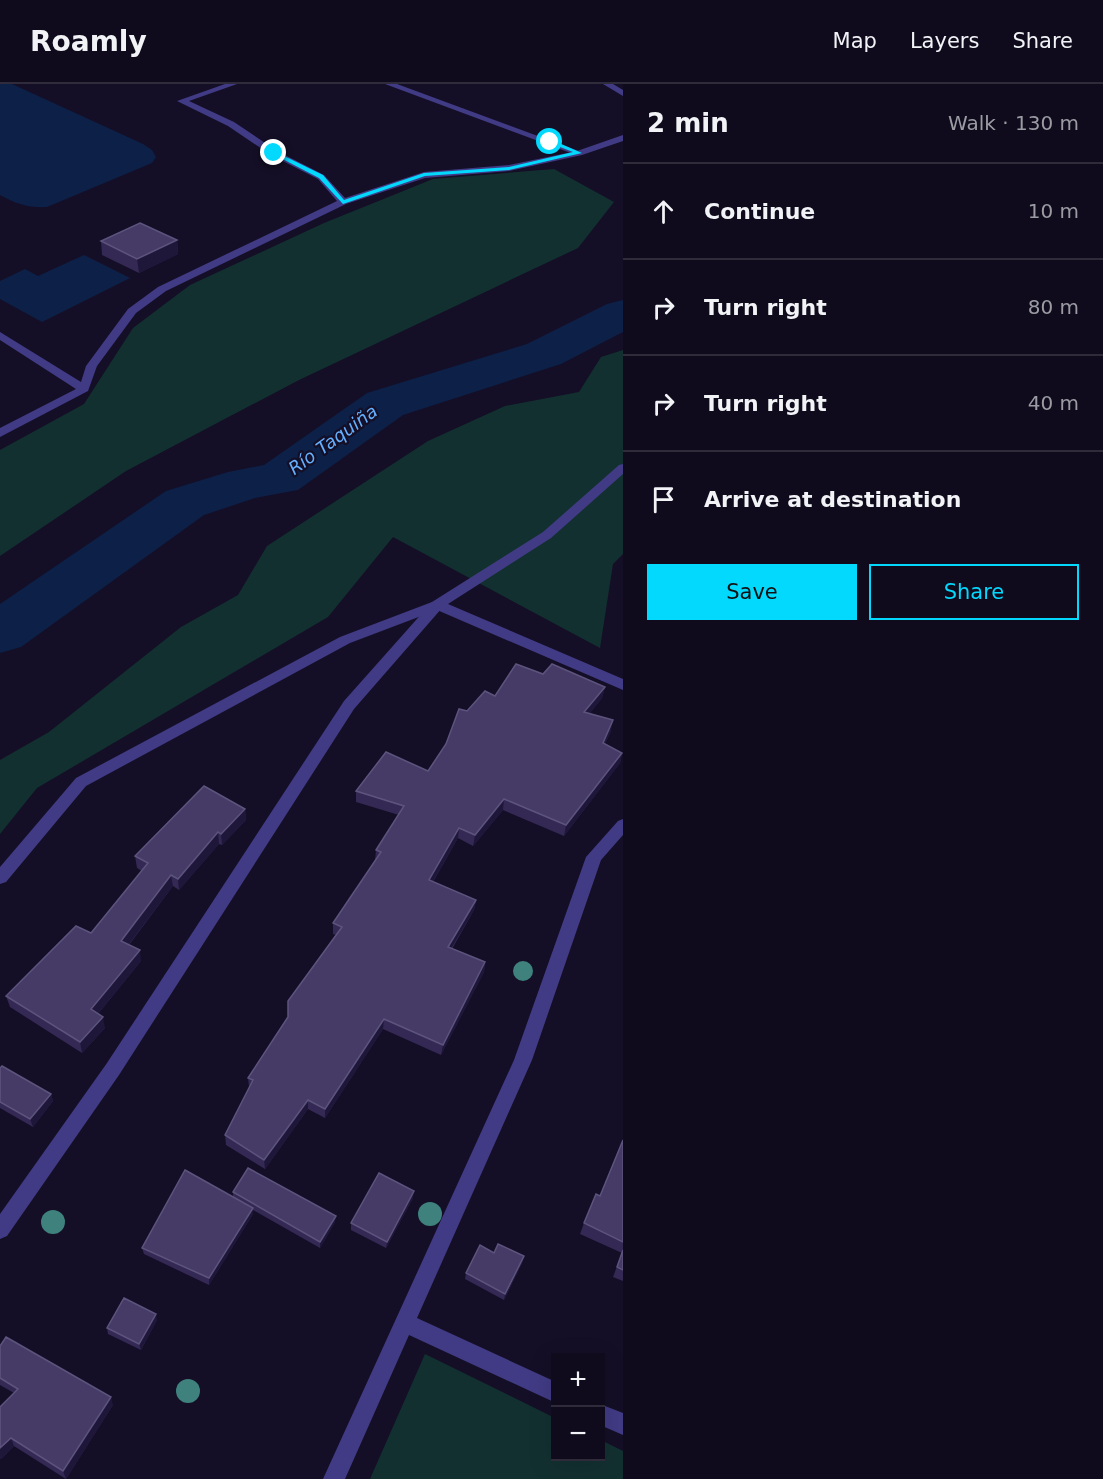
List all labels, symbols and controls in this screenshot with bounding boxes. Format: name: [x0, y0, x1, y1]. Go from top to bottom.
text: Roamly: [30, 25, 147, 58]
text: Map: [833, 29, 877, 53]
text: Layers: [910, 29, 979, 53]
text: Share: [1012, 29, 1073, 53]
text: 2 min: [647, 108, 729, 138]
text: Walk · 130 m: [948, 111, 1079, 135]
route start: [536, 128, 562, 154]
route end: [260, 139, 286, 165]
icon: ahead: [647, 195, 680, 228]
text: Continue: [704, 199, 815, 224]
text: 10 m: [1028, 199, 1079, 223]
icon: right: [647, 291, 680, 324]
text: Turn right: [704, 295, 827, 320]
text: 80 m: [1028, 295, 1079, 319]
icon: right: [647, 387, 680, 420]
text: Turn right: [704, 391, 827, 416]
text: 40 m: [1028, 391, 1079, 415]
water label: Río Taquiña: [284, 400, 381, 479]
icon: arrive: [647, 483, 680, 516]
text: Arrive at destination: [704, 487, 961, 512]
button: Save: [647, 564, 857, 620]
button: Share: [869, 564, 1079, 620]
map controls: [551, 1353, 605, 1461]
button: +: [551, 1353, 605, 1407]
button: −: [551, 1407, 605, 1461]

